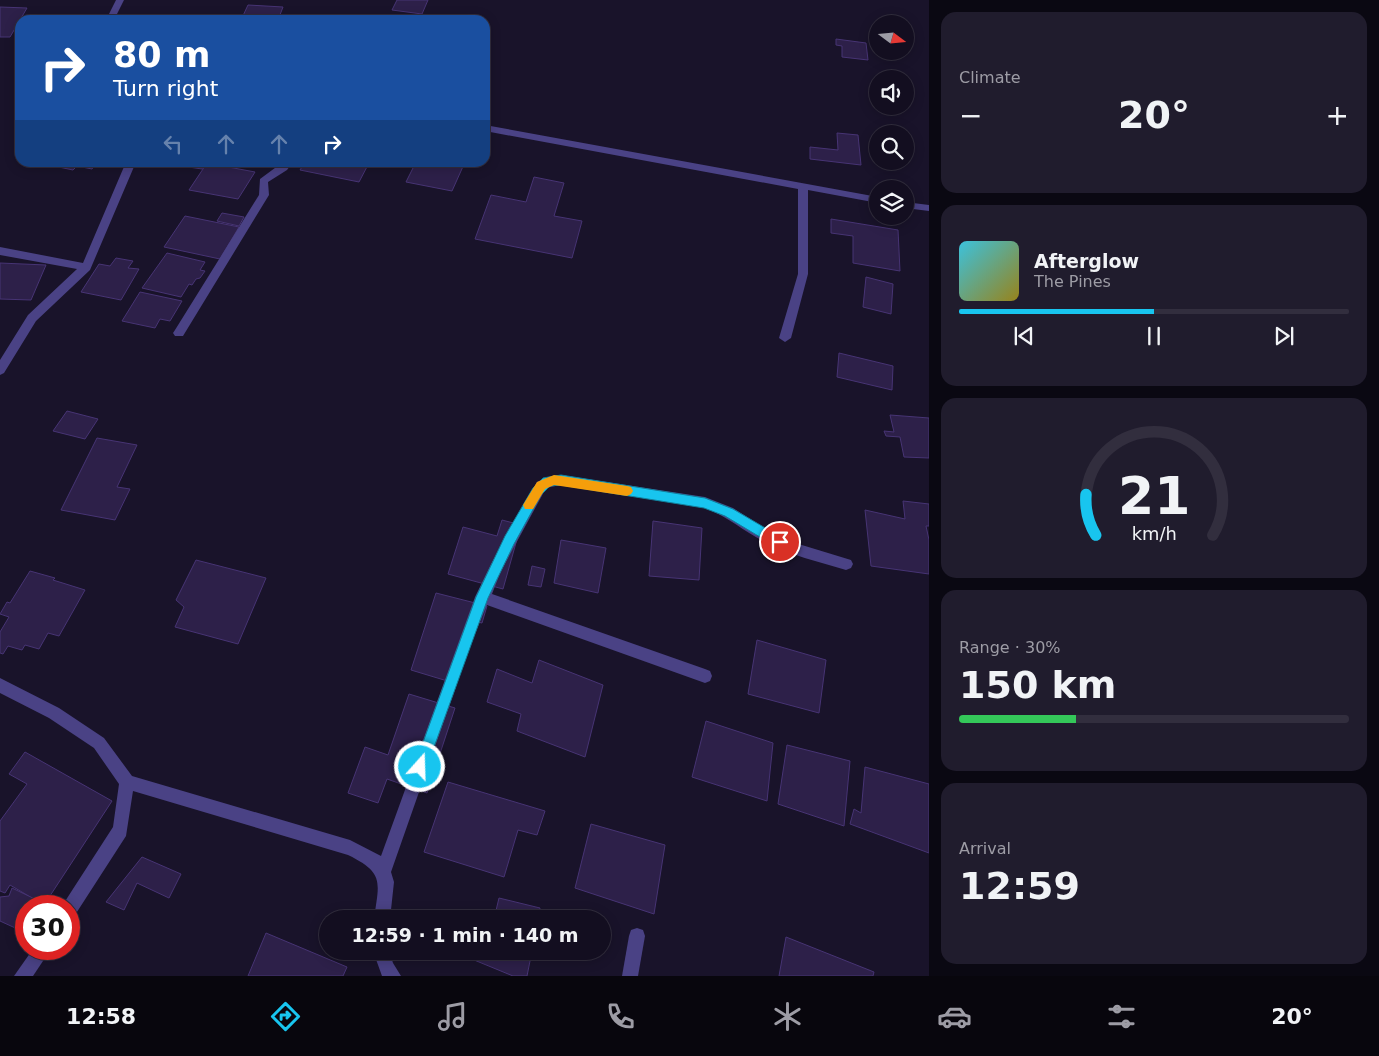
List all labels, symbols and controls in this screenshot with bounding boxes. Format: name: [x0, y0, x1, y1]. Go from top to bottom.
north arrow: [869, 15, 914, 60]
map controls: [869, 15, 914, 225]
icon: right: [30, 35, 95, 100]
text: 80 m: [113, 35, 210, 75]
text: Climate: [959, 68, 1021, 87]
button: sound: [869, 70, 914, 115]
text: Turn right: [113, 76, 218, 101]
text: 20°: [1118, 93, 1190, 137]
text: −: [959, 99, 982, 132]
text: +: [1326, 99, 1349, 132]
button: search: [869, 125, 914, 170]
icon: left: [159, 130, 187, 158]
icon: ahead: [212, 130, 240, 158]
icon: ahead: [265, 130, 293, 158]
icon: right: [318, 130, 346, 158]
button: layers: [869, 180, 914, 225]
text: Afterglow: [1034, 250, 1139, 272]
text: The Pines: [1034, 272, 1111, 291]
icon: previous: [1010, 322, 1038, 350]
icon: pause: [1140, 322, 1168, 350]
icon: next: [1270, 322, 1298, 350]
text: 21: [1118, 466, 1190, 526]
pin: [759, 521, 801, 563]
text: km/h: [1131, 523, 1177, 544]
icon: arrive: [766, 528, 794, 556]
text: Range · 30%: [959, 638, 1061, 657]
text: 150 km: [959, 663, 1116, 707]
position arrow: [393, 740, 445, 792]
text: Arrival: [959, 839, 1011, 858]
text: 12:59: [959, 864, 1080, 908]
speed limit sign: 30: [15, 895, 80, 960]
text: 12:59 · 1 min · 140 m: [351, 924, 579, 946]
icon: directions: [268, 999, 303, 1034]
icon: music: [435, 999, 470, 1034]
icon: phone: [603, 999, 638, 1034]
icon: climate: [770, 999, 805, 1034]
icon: car: [937, 999, 972, 1034]
icon: filters: [1104, 999, 1139, 1034]
text: 12:58: [66, 1004, 136, 1029]
text: 20°: [1271, 1004, 1313, 1029]

